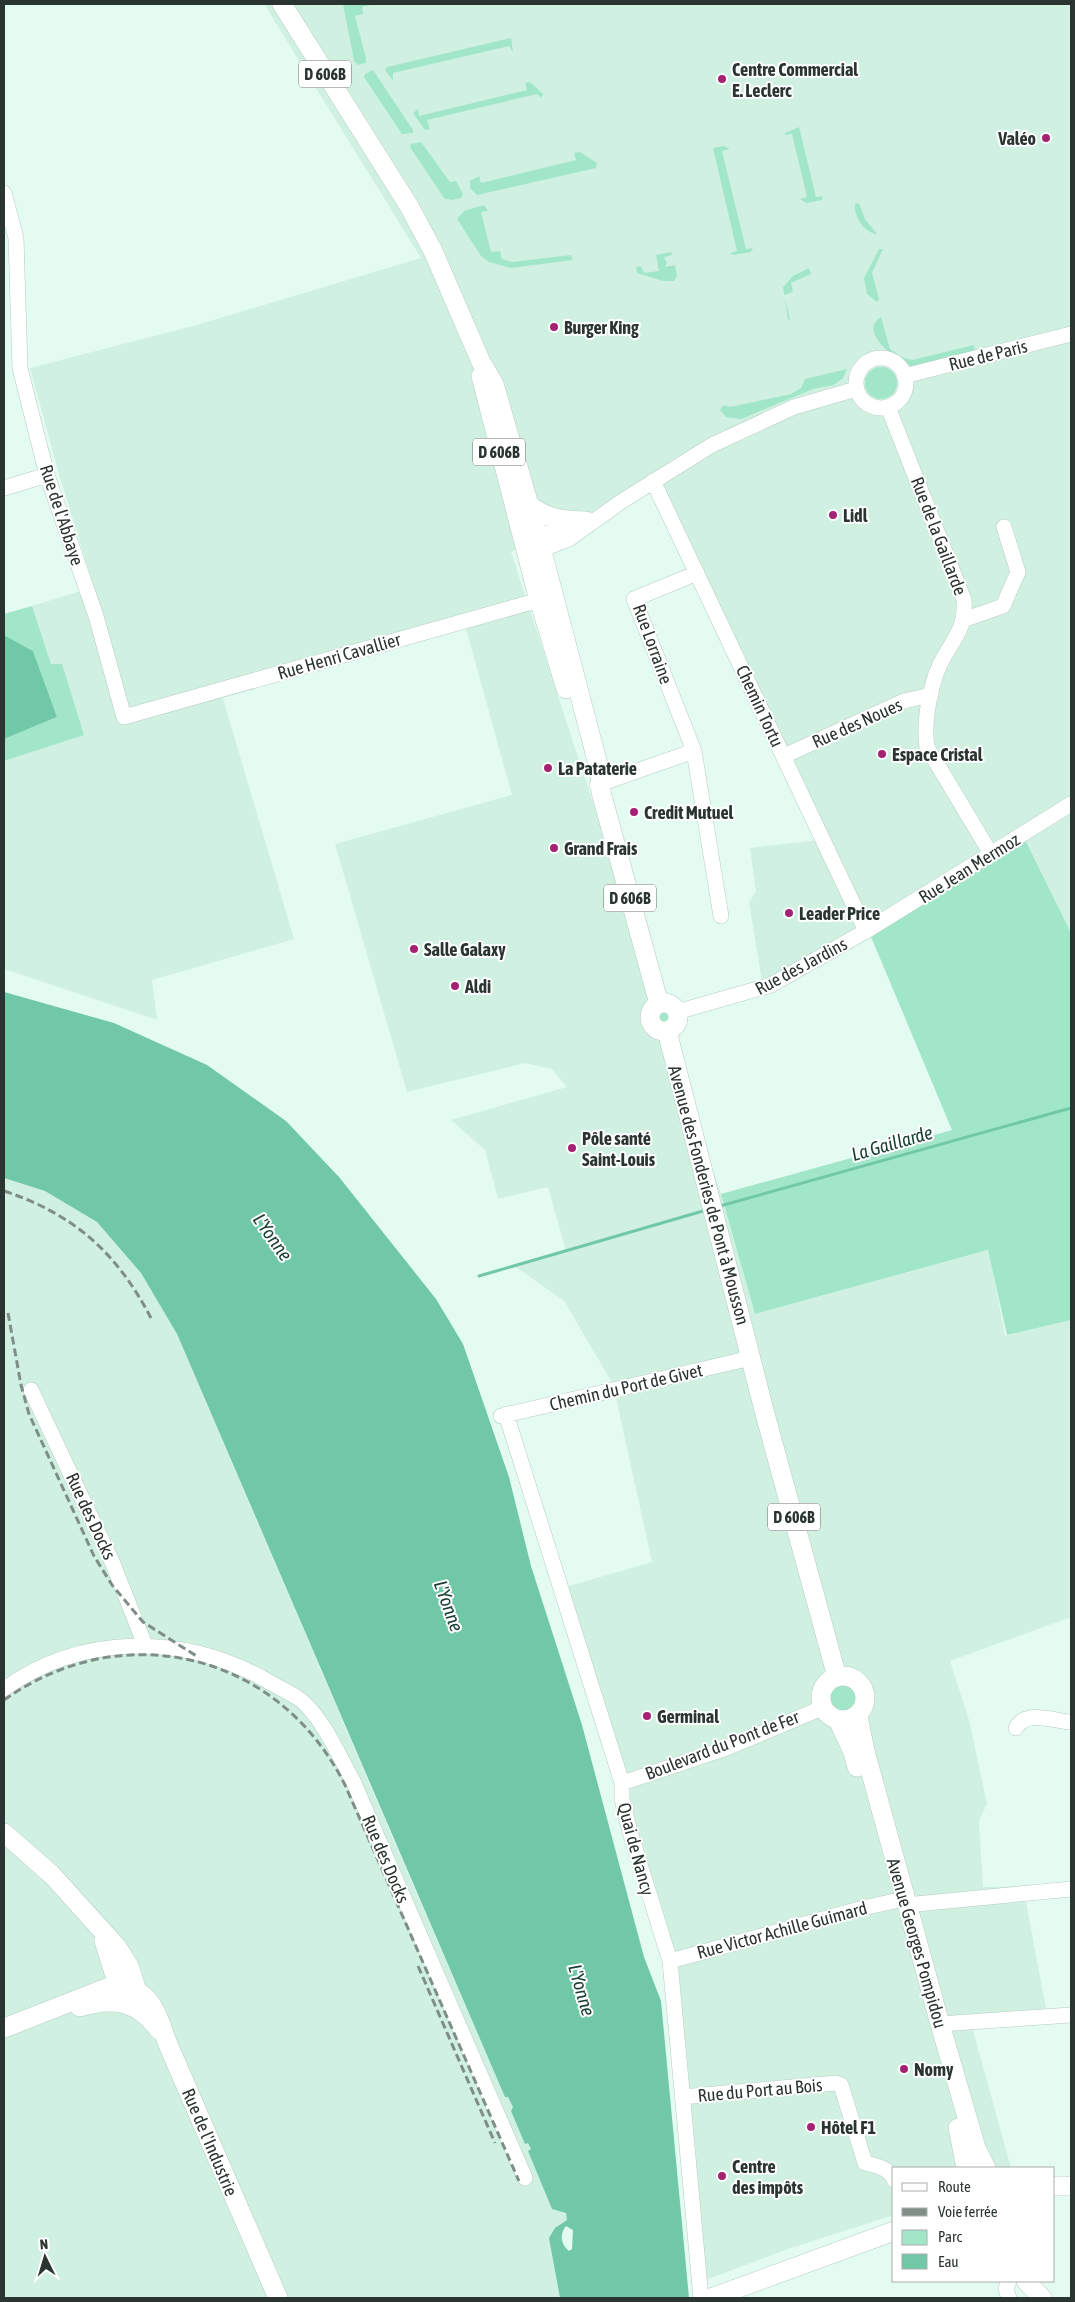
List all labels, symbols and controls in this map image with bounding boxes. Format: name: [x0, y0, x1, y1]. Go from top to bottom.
place label: Centre Commercial E. Leclerc: [732, 59, 858, 101]
road number: D 606B: [299, 61, 351, 88]
marker: Centre Commercial E. Leclerc: [716, 73, 728, 85]
place label: Valéo: [997, 128, 1036, 149]
marker: Valéo: [1040, 132, 1052, 144]
place label: Burger King: [564, 317, 639, 338]
marker: Burger King: [548, 321, 560, 333]
street label: Rue de Paris: [947, 335, 1029, 375]
road number: D 606B: [473, 438, 525, 466]
street label: Rue de l'Abbaye: [36, 462, 88, 568]
street label: Rue de la Gaillarde: [907, 474, 971, 598]
place label: Lidl: [843, 505, 868, 526]
marker: Lidl: [827, 509, 839, 521]
street label: Rue Lorraine: [629, 601, 677, 687]
street label: Rue Henri Cavallier: [275, 628, 404, 684]
street label: Chemin Tortu: [732, 662, 788, 750]
street label: Rue des Noues: [809, 694, 905, 752]
place label: Espace Cristal: [892, 744, 983, 765]
marker: Espace Cristal: [876, 748, 888, 760]
place label: La Pataterie: [558, 758, 637, 779]
marker: La Pataterie: [542, 762, 554, 774]
place label: Credit Mutuel: [644, 802, 734, 823]
marker: Credit Mutuel: [628, 806, 640, 818]
street label: Rue Jean Mermoz: [915, 828, 1024, 907]
place label: Grand Frais: [564, 838, 638, 859]
marker: Grand Frais: [548, 842, 560, 854]
road number: D 606B: [604, 884, 656, 911]
place label: Leader Price: [799, 903, 880, 924]
marker: Leader Price: [783, 907, 795, 919]
street label: Rue des Jardins: [751, 933, 851, 999]
place label: Salle Galaxy: [424, 939, 506, 960]
marker: Salle Galaxy: [408, 943, 420, 955]
place label: Aldi: [464, 976, 491, 997]
marker: Aldi: [449, 980, 461, 992]
street label: Avenue des Fonderies de Pont à Mousson: [664, 1063, 754, 1327]
water label: La Gaillarde: [849, 1121, 935, 1165]
place label: Pôle santé Saint-Louis: [582, 1128, 656, 1170]
marker: Pôle santé Saint-Louis: [566, 1142, 578, 1154]
water label: L'Yonne: [249, 1209, 297, 1265]
street label: Chemin du Port de Givet: [547, 1359, 705, 1415]
street label: Rue des Docks: [62, 1469, 120, 1563]
road number: D 606B: [768, 1504, 820, 1530]
water label: L'Yonne: [430, 1577, 468, 1635]
street label: Boulevard du Pont de Fer: [642, 1706, 802, 1784]
place label: Germinal: [657, 1706, 719, 1727]
marker: Germinal: [641, 1710, 653, 1722]
street label: Quai de Nancy: [614, 1800, 658, 1898]
street label: Rue des Docks: [358, 1812, 414, 1906]
street label: Avenue Georges Pompidou: [883, 1856, 951, 2030]
street label: Rue Victor Achille Guimard: [695, 1897, 869, 1963]
water label: L'Yonne: [564, 1962, 600, 2018]
place label: Nomy: [914, 2059, 954, 2080]
marker: Nomy: [898, 2063, 910, 2075]
street label: Rue du Port au Bois: [697, 2074, 823, 2106]
street label: Rue de l'Industrie: [178, 2085, 242, 2199]
place label: Hôtel F1: [821, 2117, 876, 2138]
marker: Hôtel F1: [805, 2121, 817, 2133]
place label: Centre des impôts: [732, 2156, 804, 2198]
legend: [892, 2167, 1055, 2282]
marker: Centre des impôts: [716, 2170, 728, 2182]
text: Route: [938, 2178, 971, 2195]
text: Voie ferrée: [938, 2203, 998, 2220]
text: Parc: [938, 2228, 962, 2245]
north arrow: [20, 2232, 70, 2282]
text: N: [39, 2236, 49, 2252]
text: Eau: [938, 2253, 959, 2270]

